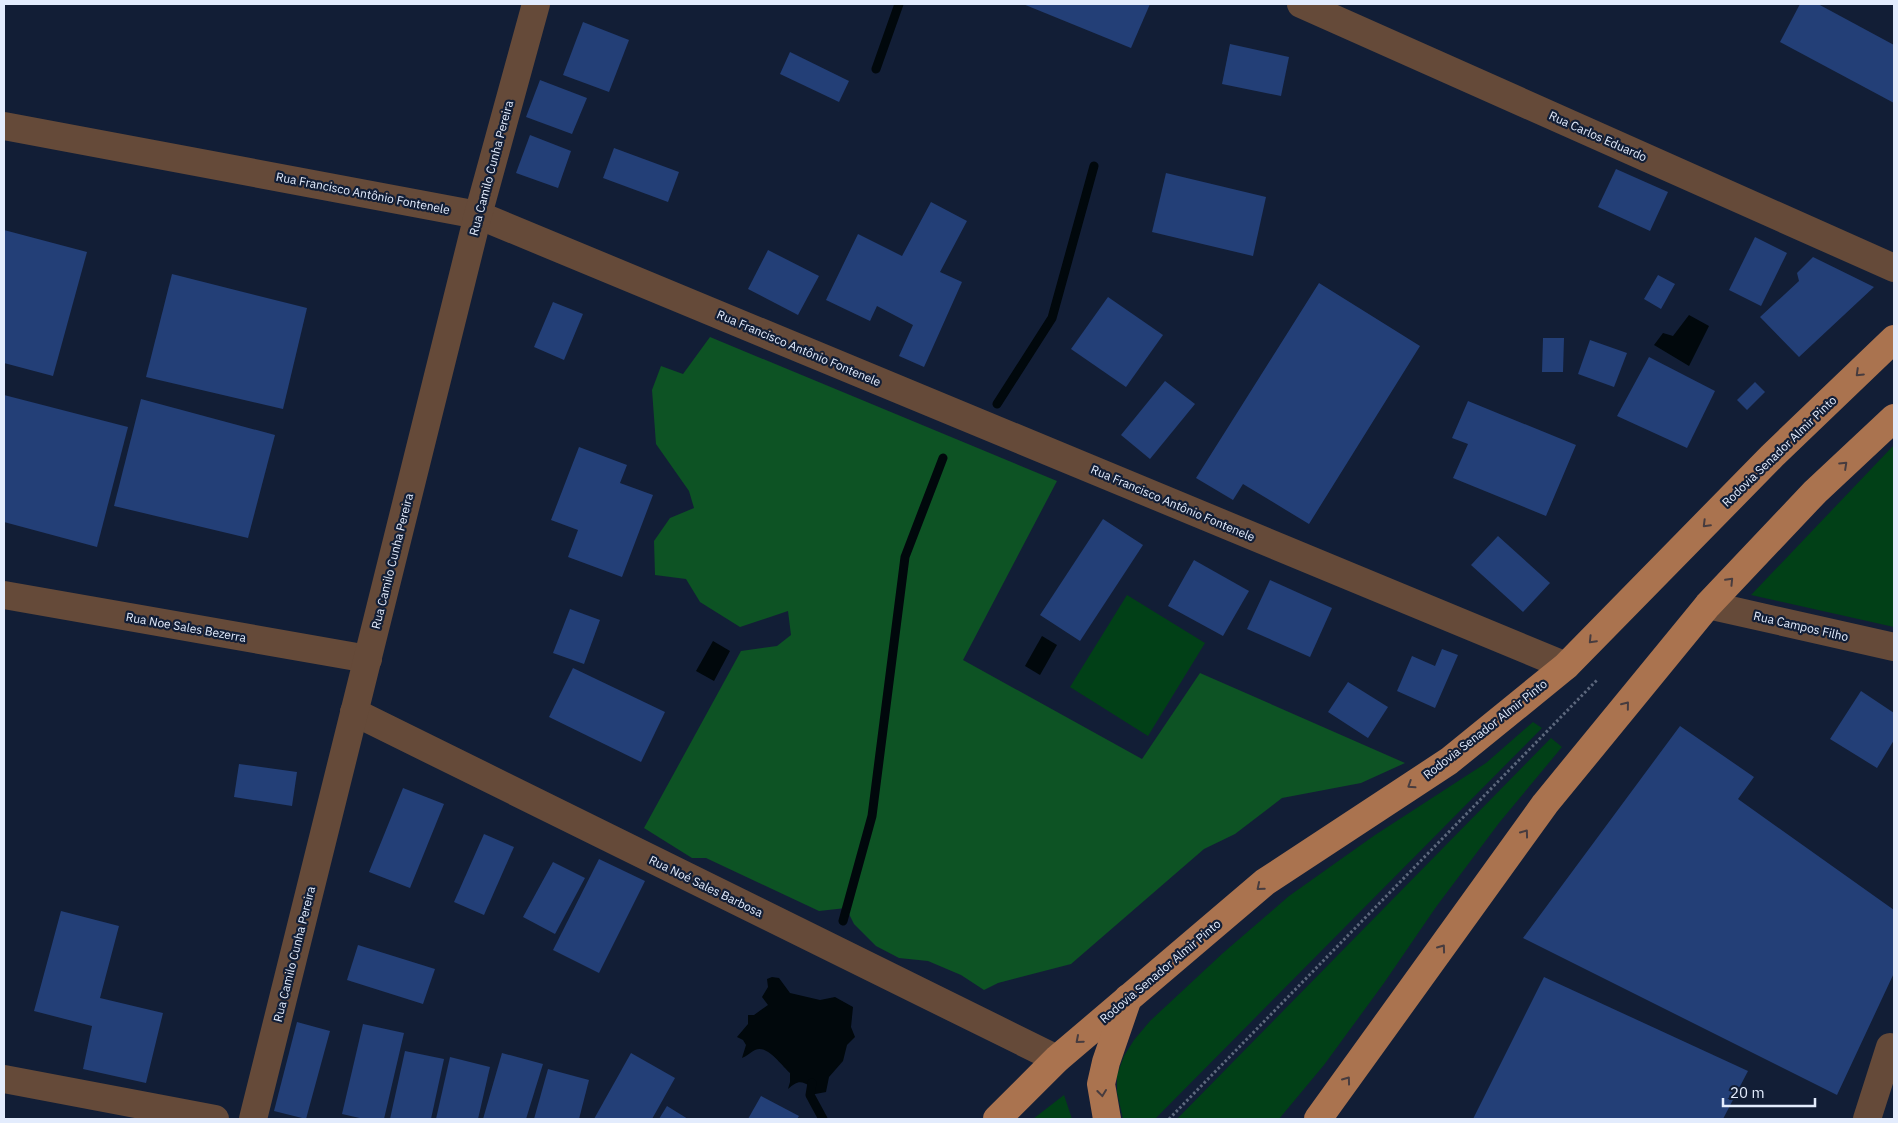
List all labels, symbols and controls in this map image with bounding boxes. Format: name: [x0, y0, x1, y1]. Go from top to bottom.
street label: Rua Camilo Cunha Pereira: [466, 98, 516, 237]
street label: Rua Carlos Eduardo: [1547, 108, 1650, 164]
street label: Rua Francisco Antônio Fontenele: [275, 169, 452, 217]
street label: Rua Francisco Antônio Fontenele: [715, 307, 884, 390]
one-way arrow: [1856, 367, 1865, 376]
street label: Rodovia Senador Almir Pinto: [1719, 392, 1840, 510]
street label: Rua Francisco Antônio Fontenele: [1089, 462, 1258, 545]
one-way arrow: [1838, 462, 1847, 471]
street label: Rua Camilo Cunha Pereira: [368, 491, 416, 630]
one-way arrow: [1702, 518, 1711, 527]
one-way arrow: [1724, 578, 1733, 587]
street label: Rua Campos Filho: [1752, 608, 1850, 644]
street label: Rua Noe Sales Bezerra: [125, 609, 248, 645]
one-way arrow: [1589, 634, 1598, 643]
street label: Rodovia Senador Almir Pinto: [1420, 676, 1550, 782]
one-way arrow: [1620, 702, 1629, 711]
one-way arrow: [1408, 779, 1417, 789]
one-way arrow: [1519, 829, 1528, 839]
street label: Rua Noé Sales Barbosa: [647, 852, 766, 920]
one-way arrow: [1256, 881, 1265, 890]
street label: Rua Camilo Cunha Pereira: [270, 884, 318, 1023]
street label: Rodovia Senador Almir Pinto: [1096, 916, 1224, 1026]
one-way arrow: [1436, 944, 1445, 954]
one-way arrow: [1075, 1034, 1084, 1043]
one-way arrow: [1341, 1076, 1350, 1086]
scale bar: [1723, 1076, 1816, 1108]
text: 20 m: [1730, 1083, 1765, 1102]
one-way arrow: [1096, 1090, 1107, 1098]

